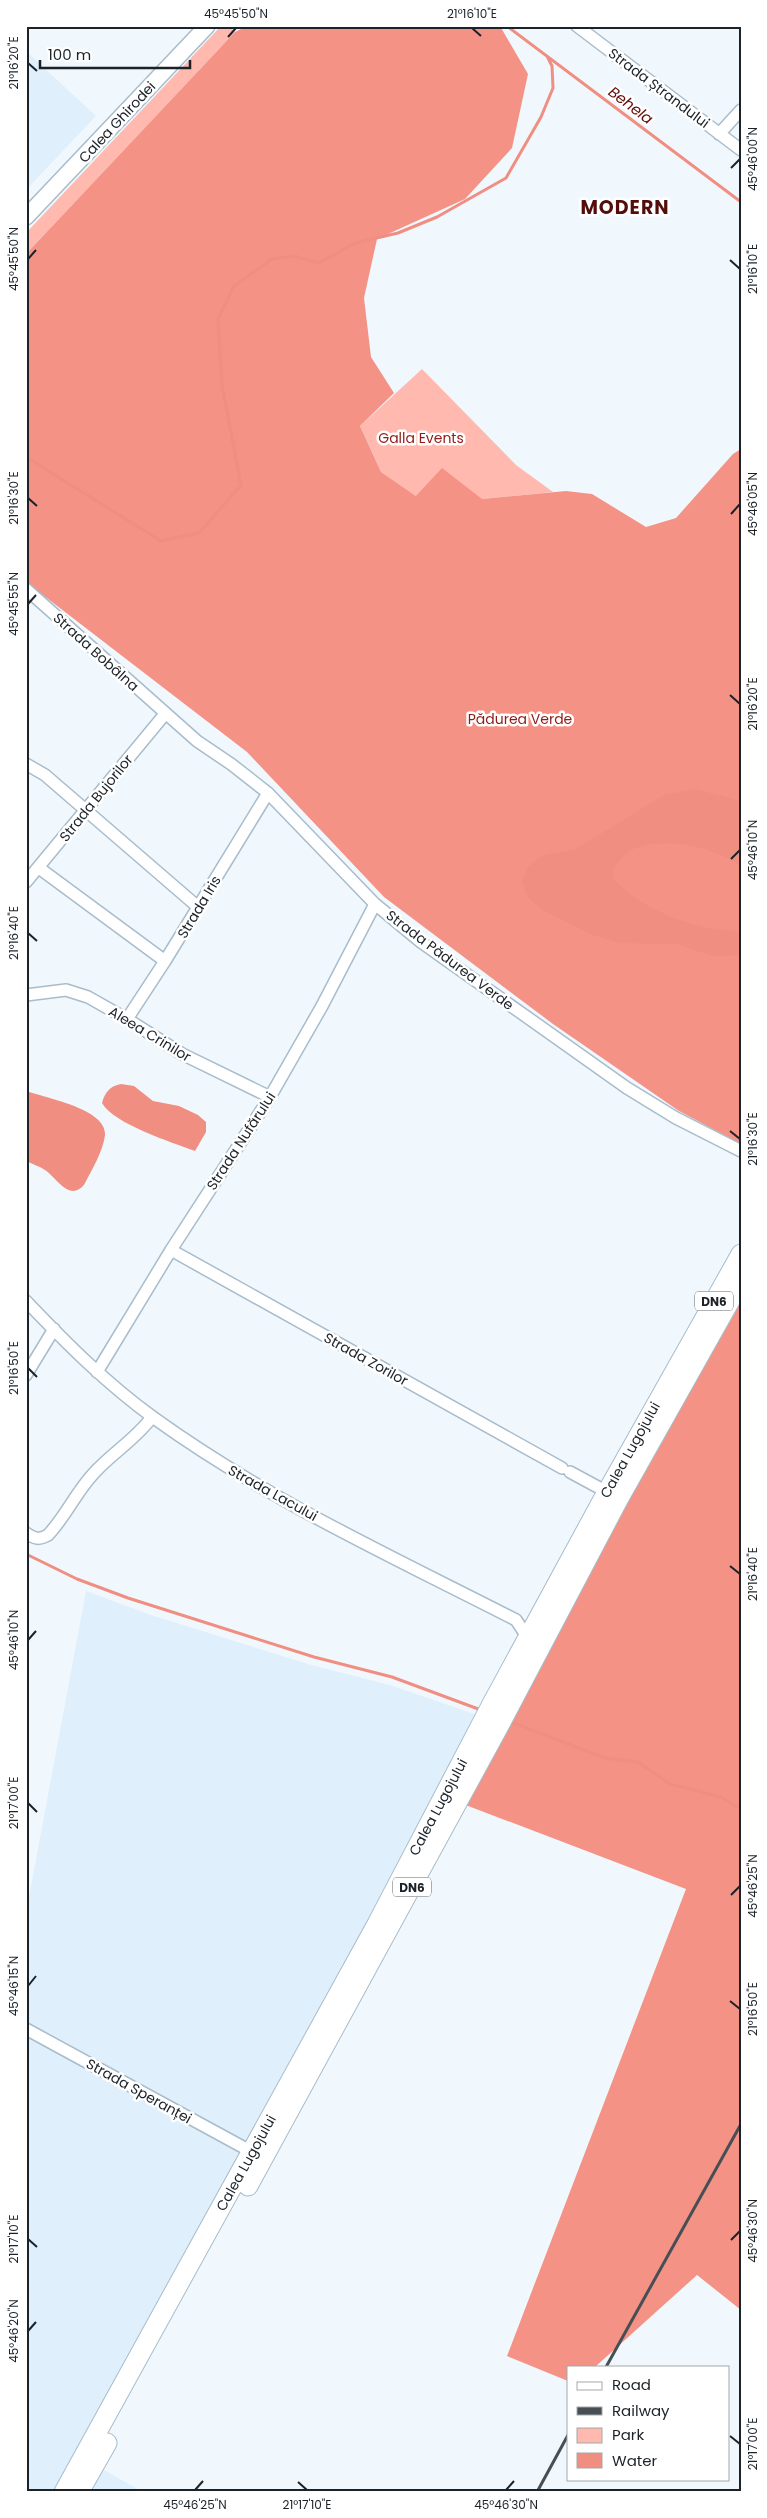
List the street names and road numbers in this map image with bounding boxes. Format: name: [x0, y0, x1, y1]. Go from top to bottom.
street label: Strada Ștrandului: [604, 43, 714, 133]
street label: Calea Ghirodei: [74, 77, 160, 167]
street label: Strada Bobâlna: [49, 608, 143, 696]
street label: Strada Bujorilor: [55, 750, 137, 846]
street label: Strada Iris: [172, 872, 226, 942]
street label: Strada Pădurea Verde: [382, 905, 518, 1015]
street label: Aleea Crinilor: [105, 1001, 195, 1067]
street label: Strada Nufărului: [202, 1088, 280, 1194]
road number: DN6: [695, 1292, 733, 1310]
street label: Strada Zorilor: [320, 1328, 412, 1390]
street label: Calea Lugojului: [595, 1398, 665, 1502]
street label: Strada Lacului: [225, 1460, 321, 1526]
street label: Calea Lugojului: [404, 1755, 472, 1859]
road number: DN6: [393, 1878, 431, 1896]
street label: Strada Speranței: [83, 2054, 195, 2128]
street label: Calea Lugojului: [211, 2111, 281, 2215]

